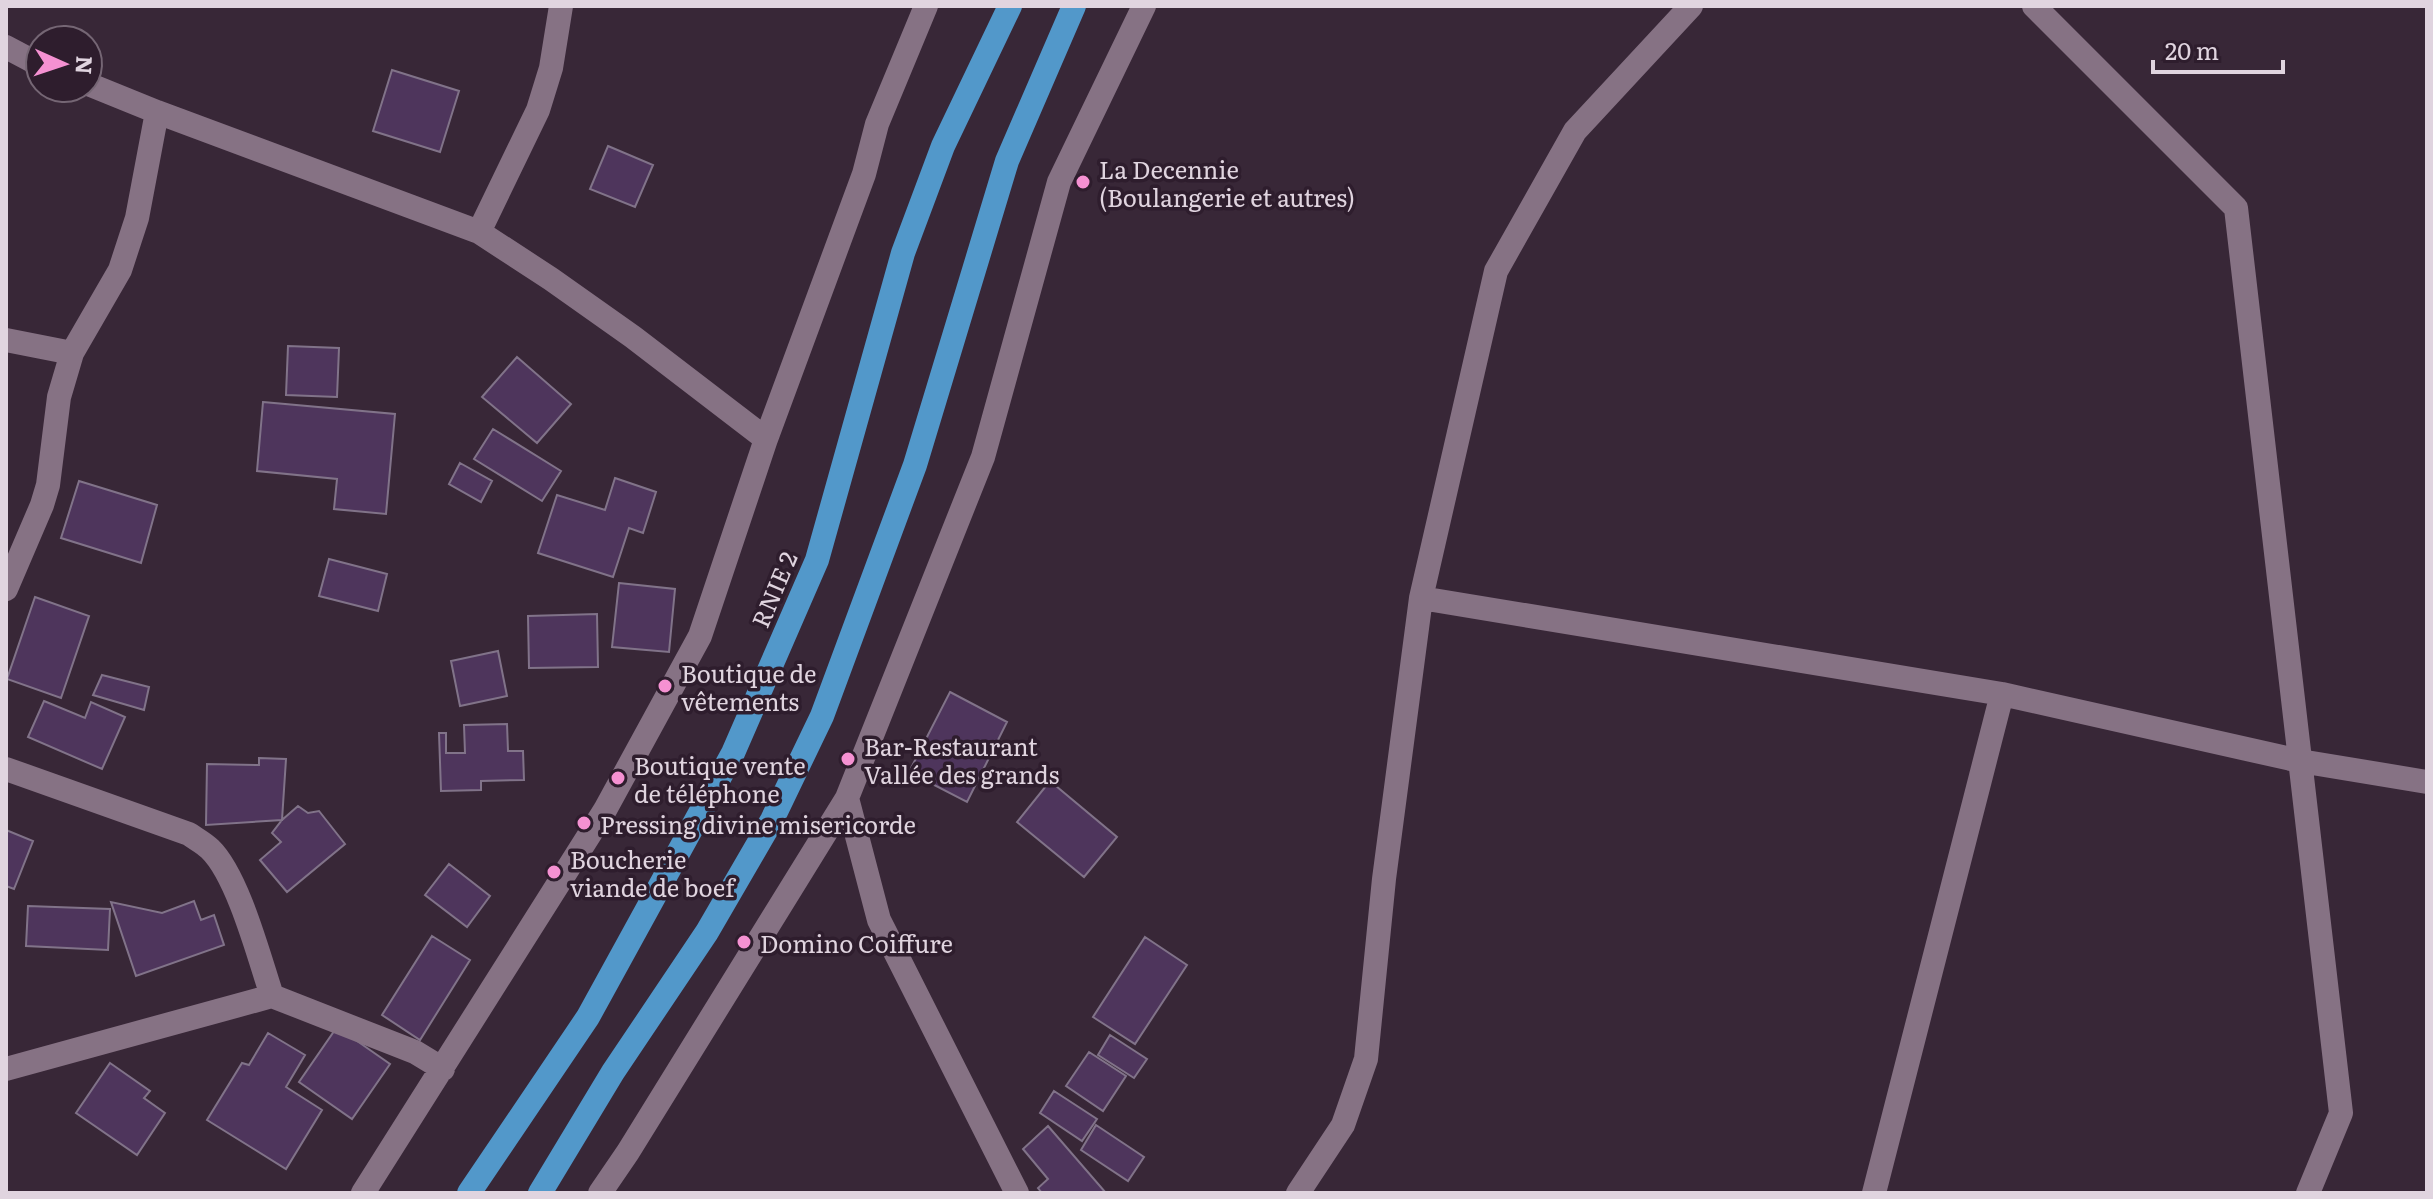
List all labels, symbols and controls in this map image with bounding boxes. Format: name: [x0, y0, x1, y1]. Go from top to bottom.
north arrow: [24, 24, 104, 104]
scale bar: [2153, 24, 2283, 74]
text: 20 m: [2165, 32, 2219, 67]
text: N: [69, 55, 102, 75]
place label: La Decennie (Boulangerie et autres): [1099, 151, 1355, 214]
marker: La Decennie (Boulangerie et autres): [1074, 173, 1092, 191]
street label: RNIE 2: [741, 546, 805, 632]
place label: Boutique de vêtements: [681, 655, 817, 718]
marker: Boutique de vêtements: [656, 677, 674, 695]
place label: Bar-Restaurant Vallée des grands: [864, 728, 1060, 791]
place label: Boutique vente de téléphone: [634, 747, 806, 810]
marker: Bar-Restaurant Vallée des grands: [839, 750, 857, 768]
marker: Boutique vente de téléphone: [609, 769, 627, 787]
place label: Pressing divine misericorde: [600, 806, 916, 841]
marker: Pressing divine misericorde: [575, 814, 593, 832]
place label: Boucherie viande de boef: [570, 841, 736, 904]
marker: Boucherie viande de boef: [545, 863, 563, 881]
place label: Domino Coiffure: [760, 925, 953, 960]
marker: Domino Coiffure: [735, 933, 753, 951]

